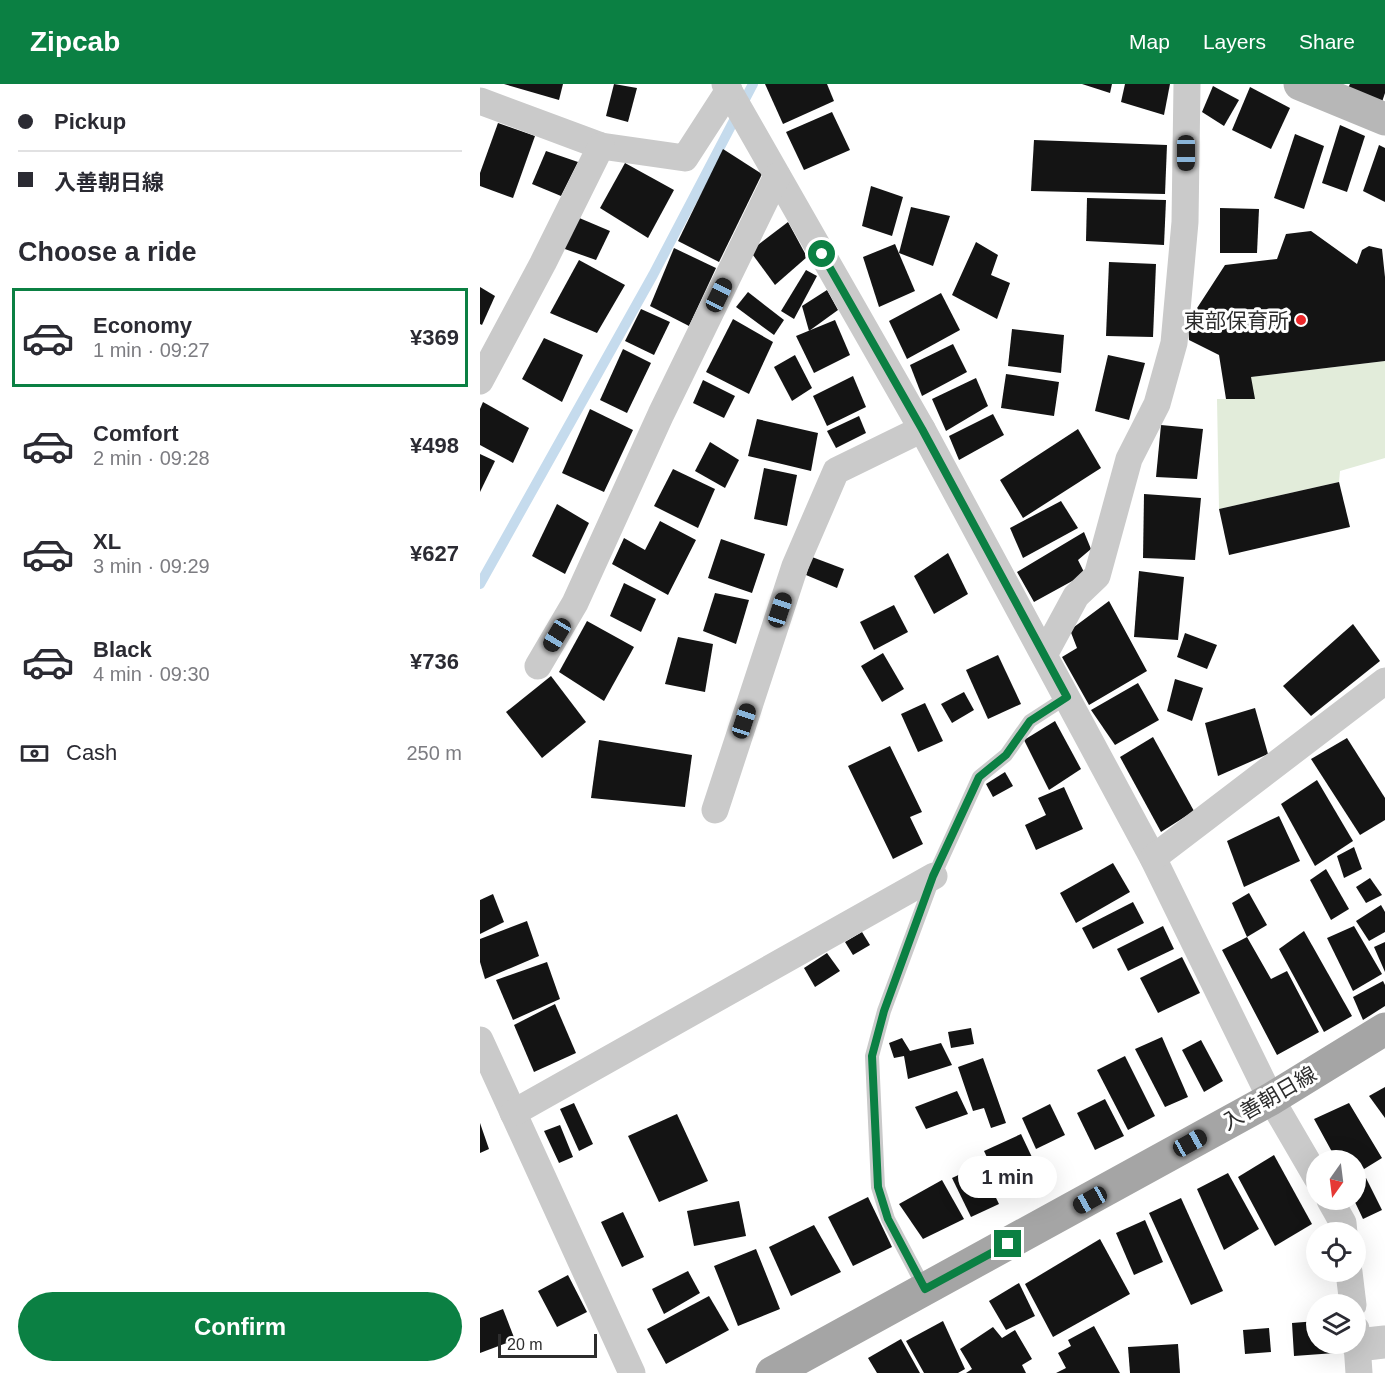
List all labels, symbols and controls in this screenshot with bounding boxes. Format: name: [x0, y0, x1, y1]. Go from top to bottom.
text: Zipcab: [30, 26, 120, 57]
text: Map: [1129, 30, 1170, 53]
text: Layers: [1203, 30, 1266, 53]
text: Share: [1299, 30, 1355, 53]
text: Pickup: [54, 109, 126, 134]
car: [1177, 135, 1195, 171]
text: 入善朝日線: [54, 170, 164, 195]
text: Choose a ride: [18, 237, 197, 267]
route start: [808, 240, 835, 267]
car: [703, 275, 735, 315]
place label: 東部保育所: [1184, 309, 1289, 332]
icon: car: [21, 311, 75, 365]
text: Economy: [93, 313, 192, 338]
marker: 東部保育所: [1294, 313, 1308, 327]
text: ¥369: [410, 325, 459, 350]
text: 1 min · 09:27: [93, 339, 210, 361]
icon: car: [21, 419, 75, 473]
text: Comfort: [93, 421, 179, 446]
text: ¥498: [410, 433, 459, 458]
text: 2 min · 09:28: [93, 447, 210, 469]
icon: car: [21, 527, 75, 581]
text: XL: [93, 529, 121, 554]
text: ¥627: [410, 541, 459, 566]
text: 3 min · 09:29: [93, 555, 210, 577]
car: [766, 590, 794, 630]
car: [540, 615, 574, 655]
icon: car: [21, 635, 75, 689]
text: Black: [93, 637, 152, 662]
text: ¥736: [410, 649, 459, 674]
text: 4 min · 09:30: [93, 663, 210, 685]
car: [730, 701, 758, 741]
icon: cash: [18, 737, 51, 770]
text: Cash: [66, 740, 117, 765]
text: 250 m: [406, 742, 462, 764]
street label: 入善朝日線: [1218, 1062, 1320, 1134]
car: [1170, 1126, 1210, 1160]
north arrow: [1306, 1150, 1366, 1210]
map controls: [1306, 1150, 1366, 1354]
callout: 1 min: [958, 1157, 1058, 1199]
text: 1 min: [981, 1166, 1034, 1188]
car: [1070, 1183, 1110, 1217]
button: locate: [1306, 1222, 1366, 1282]
route end: [994, 1230, 1021, 1257]
button: Confirm: [18, 1292, 462, 1361]
button: layers: [1306, 1294, 1366, 1354]
scale bar: [498, 1331, 597, 1358]
text: 20 m: [507, 1336, 543, 1353]

